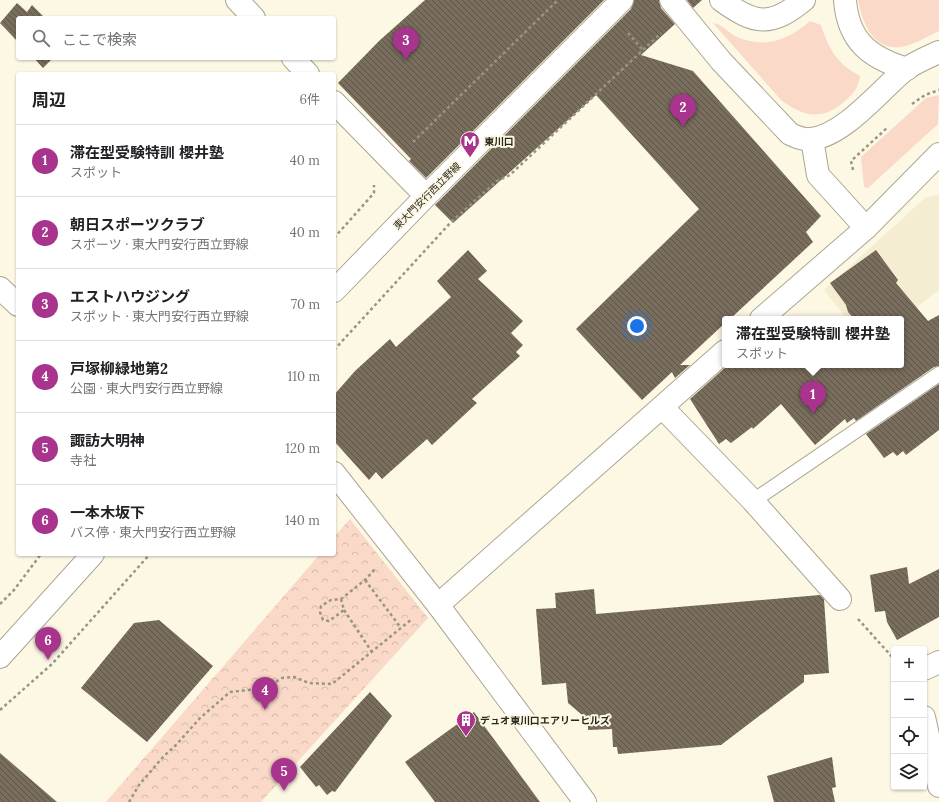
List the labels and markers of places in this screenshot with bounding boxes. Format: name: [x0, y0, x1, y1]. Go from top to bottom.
pin: 3: [393, 27, 419, 60]
pin: 2: [670, 94, 696, 127]
metro station icon: 東川口: [459, 130, 481, 158]
place label: 東川口: [484, 135, 514, 148]
pin: 1: [800, 381, 826, 414]
pin: 6: [35, 627, 61, 660]
pin: 4: [252, 677, 278, 710]
building icon: デュオ東川口エアリーヒルズ: [455, 709, 477, 737]
place label: デュオ東川口エアリーヒルズ: [480, 714, 610, 727]
pin: 5: [271, 758, 297, 791]

